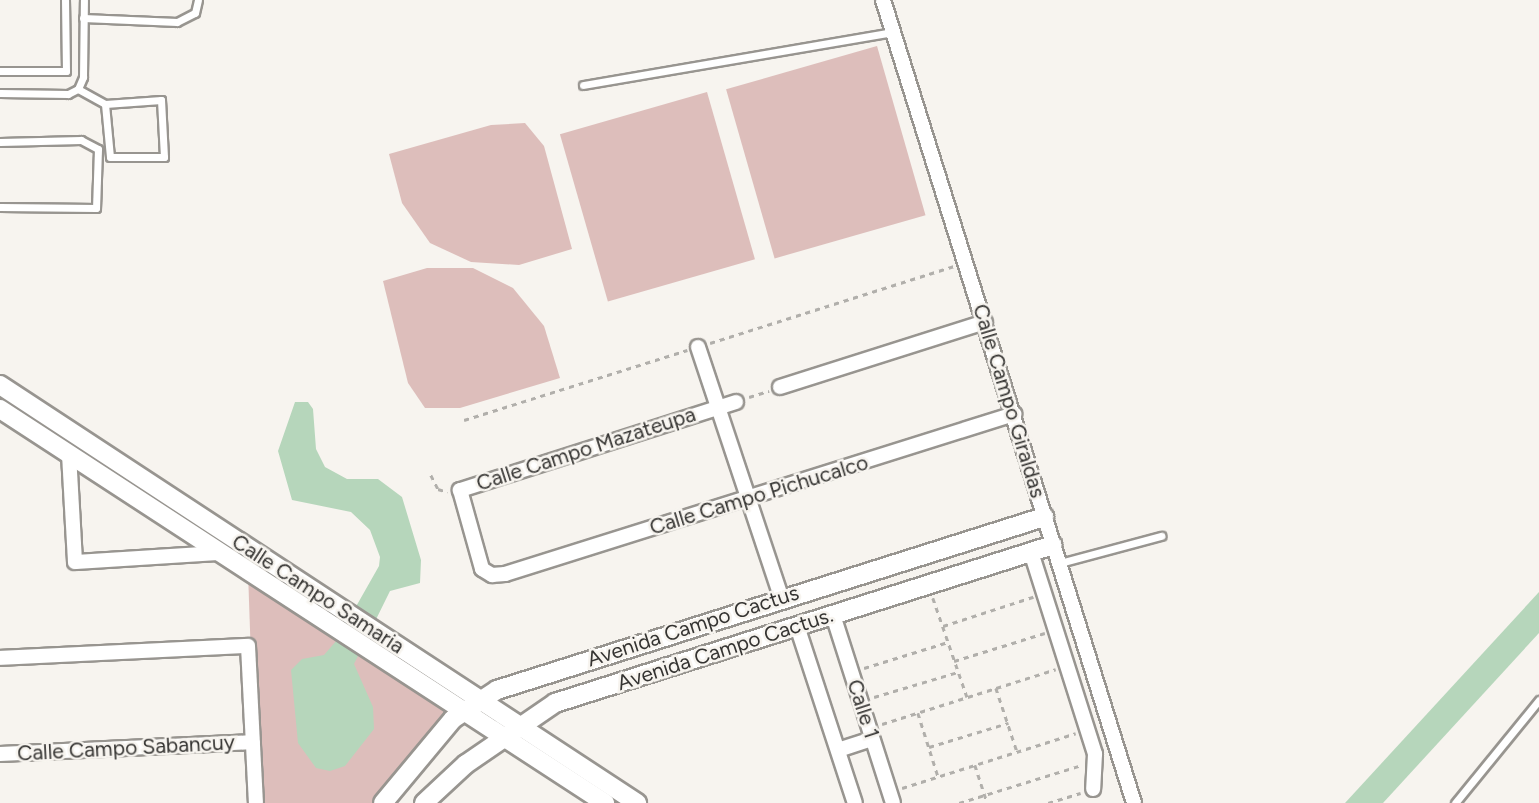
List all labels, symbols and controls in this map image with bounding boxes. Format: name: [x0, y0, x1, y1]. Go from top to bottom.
street label: Calle Campo Giraldas: [968, 301, 1050, 501]
street label: Calle Campo Mazateupa: [473, 402, 699, 496]
street label: Calle Campo Pichucalco: [647, 450, 871, 540]
street label: Calle Campo Samaria: [227, 529, 409, 659]
street label: Avenida Campo Cactus: [584, 580, 802, 672]
street label: Avenida Campo Cactus.: [614, 602, 836, 696]
street label: Calle 1: [842, 676, 884, 742]
street label: Calle Campo Sabancuy: [17, 730, 235, 766]

